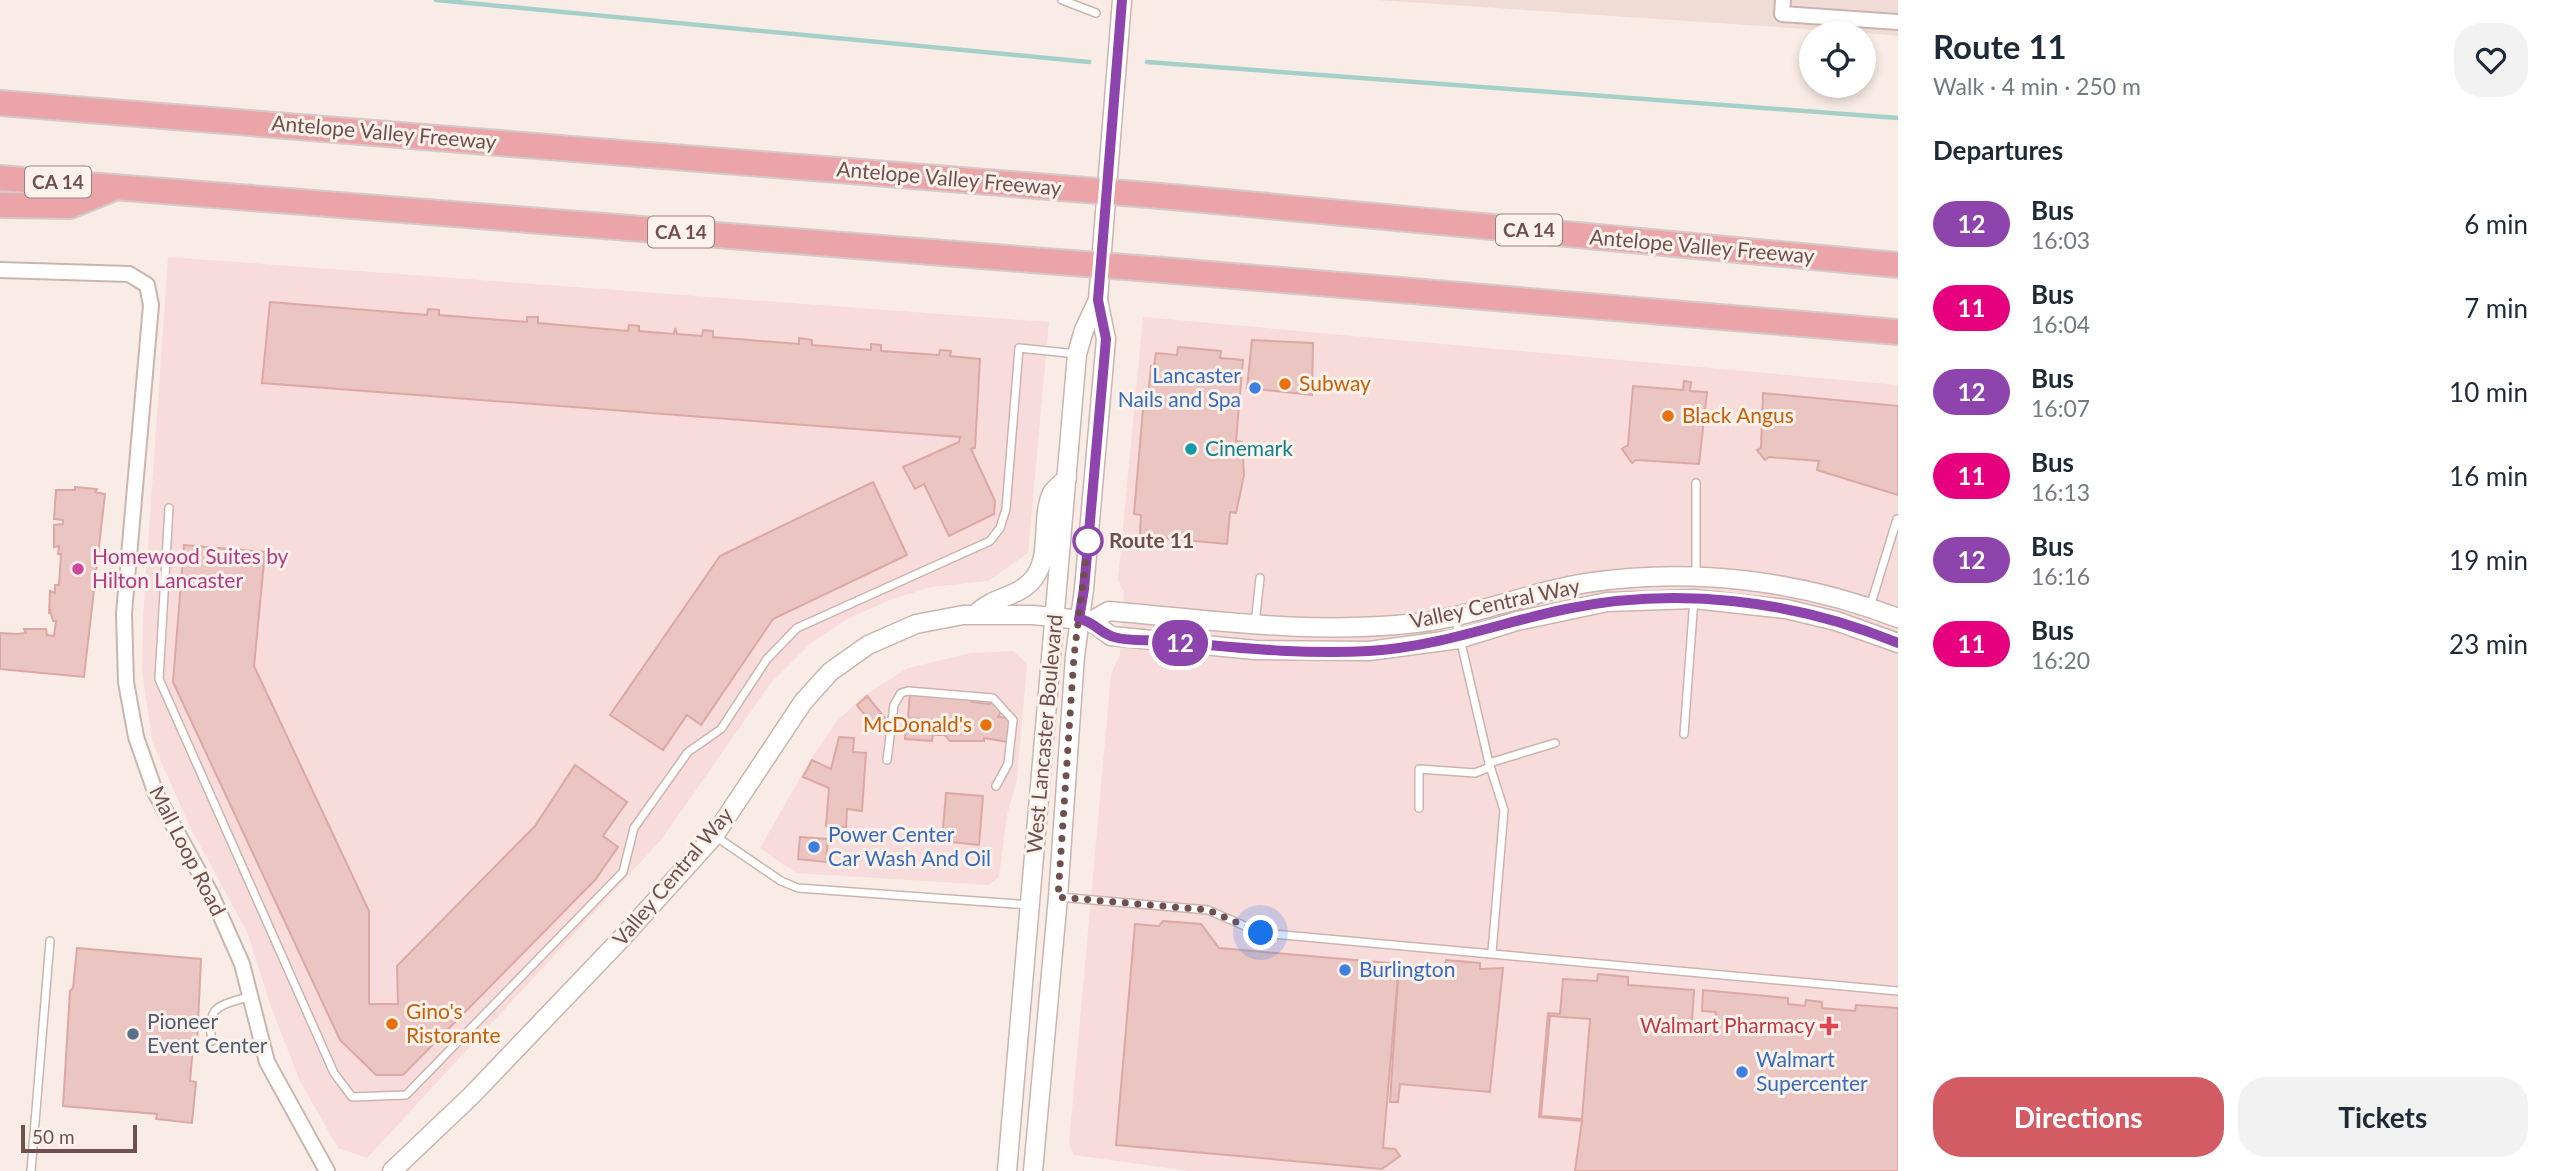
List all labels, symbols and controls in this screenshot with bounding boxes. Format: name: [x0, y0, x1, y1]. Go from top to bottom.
map controls: [1799, 21, 1876, 98]
button: locate: [1799, 21, 1876, 98]
button: heart: [2454, 23, 2528, 97]
text: Route 11: [1933, 26, 2067, 66]
text: Walk · 4 min · 250 m: [1933, 72, 2141, 100]
street label: Antelope Valley Freeway: [271, 109, 498, 154]
text: Departures: [1933, 134, 2063, 166]
street label: Antelope Valley Freeway: [836, 155, 1063, 200]
road number: CA 14: [25, 166, 91, 198]
text: Bus: [2031, 194, 2074, 226]
text: 6 min: [2464, 208, 2528, 240]
text: 12: [1958, 209, 1985, 238]
road number: CA 14: [1496, 214, 1562, 246]
road number: CA 14: [648, 216, 714, 248]
street label: Antelope Valley Freeway: [1589, 223, 1816, 268]
text: 16:03: [2031, 226, 2090, 254]
text: Bus: [2031, 278, 2074, 310]
text: 7 min: [2464, 292, 2528, 324]
text: 11: [1958, 293, 1985, 322]
text: 16:04: [2031, 310, 2090, 338]
place label: Lancaster Nails and Spa: [1118, 362, 1241, 411]
text: Bus: [2031, 362, 2074, 394]
place label: Subway: [1299, 370, 1371, 395]
marker: Subway: [1277, 376, 1293, 392]
text: 10 min: [2449, 376, 2528, 408]
text: 12: [1958, 377, 1985, 406]
marker: Lancaster Nails and Spa: [1247, 380, 1263, 396]
text: 16:07: [2031, 394, 2090, 422]
place label: Black Angus: [1682, 402, 1794, 427]
marker: Black Angus: [1660, 408, 1676, 424]
place label: Cinemark: [1205, 435, 1293, 460]
marker: Cinemark: [1183, 441, 1199, 457]
text: Bus: [2031, 446, 2074, 478]
text: 16 min: [2449, 460, 2528, 492]
text: 11: [1958, 461, 1985, 490]
text: 16:13: [2031, 478, 2090, 506]
marker: Route 11: [1073, 526, 1103, 556]
place label: Route 11: [1109, 527, 1194, 552]
text: Bus: [2031, 530, 2074, 562]
place label: Homewood Suites by Hilton Lancaster: [92, 543, 289, 592]
text: 19 min: [2449, 544, 2528, 576]
text: 12: [1958, 545, 1985, 574]
marker: Homewood Suites by Hilton Lancaster: [70, 561, 86, 577]
text: 16:16: [2031, 562, 2090, 590]
street label: Valley Central Way: [1407, 572, 1582, 633]
street label: West Lancaster Boulevard: [1021, 613, 1066, 855]
text: Bus: [2031, 614, 2074, 646]
line badge: 12: [1148, 620, 1212, 666]
text: 12: [1166, 628, 1194, 657]
text: 23 min: [2449, 628, 2528, 660]
text: 11: [1958, 629, 1985, 658]
text: 16:20: [2031, 646, 2090, 674]
place label: McDonald's: [863, 711, 972, 736]
marker: McDonald's: [978, 717, 994, 733]
street label: Mall Loop Road: [145, 781, 232, 919]
street label: Valley Central Way: [607, 802, 737, 950]
place label: Power Center Car Wash And Oil: [828, 821, 991, 870]
marker: Power Center Car Wash And Oil: [806, 839, 822, 855]
your location: [1243, 915, 1278, 950]
place label: Burlington: [1359, 956, 1455, 981]
marker: Burlington: [1337, 962, 1353, 978]
place label: Gino's Ristorante: [406, 998, 501, 1047]
place label: Pioneer Event Center: [147, 1008, 268, 1057]
place label: Walmart Pharmacy: [1640, 1012, 1815, 1037]
marker: Gino's Ristorante: [384, 1016, 400, 1032]
marker: Walmart Pharmacy: [1821, 1018, 1837, 1034]
marker: Pioneer Event Center: [125, 1026, 141, 1042]
place label: Walmart Supercenter: [1756, 1046, 1868, 1095]
marker: Walmart Supercenter: [1734, 1064, 1750, 1080]
button: Directions: [1933, 1077, 2224, 1157]
button: Tickets: [2238, 1077, 2528, 1157]
scale bar: [21, 1122, 136, 1154]
text: 50 m: [32, 1125, 75, 1148]

